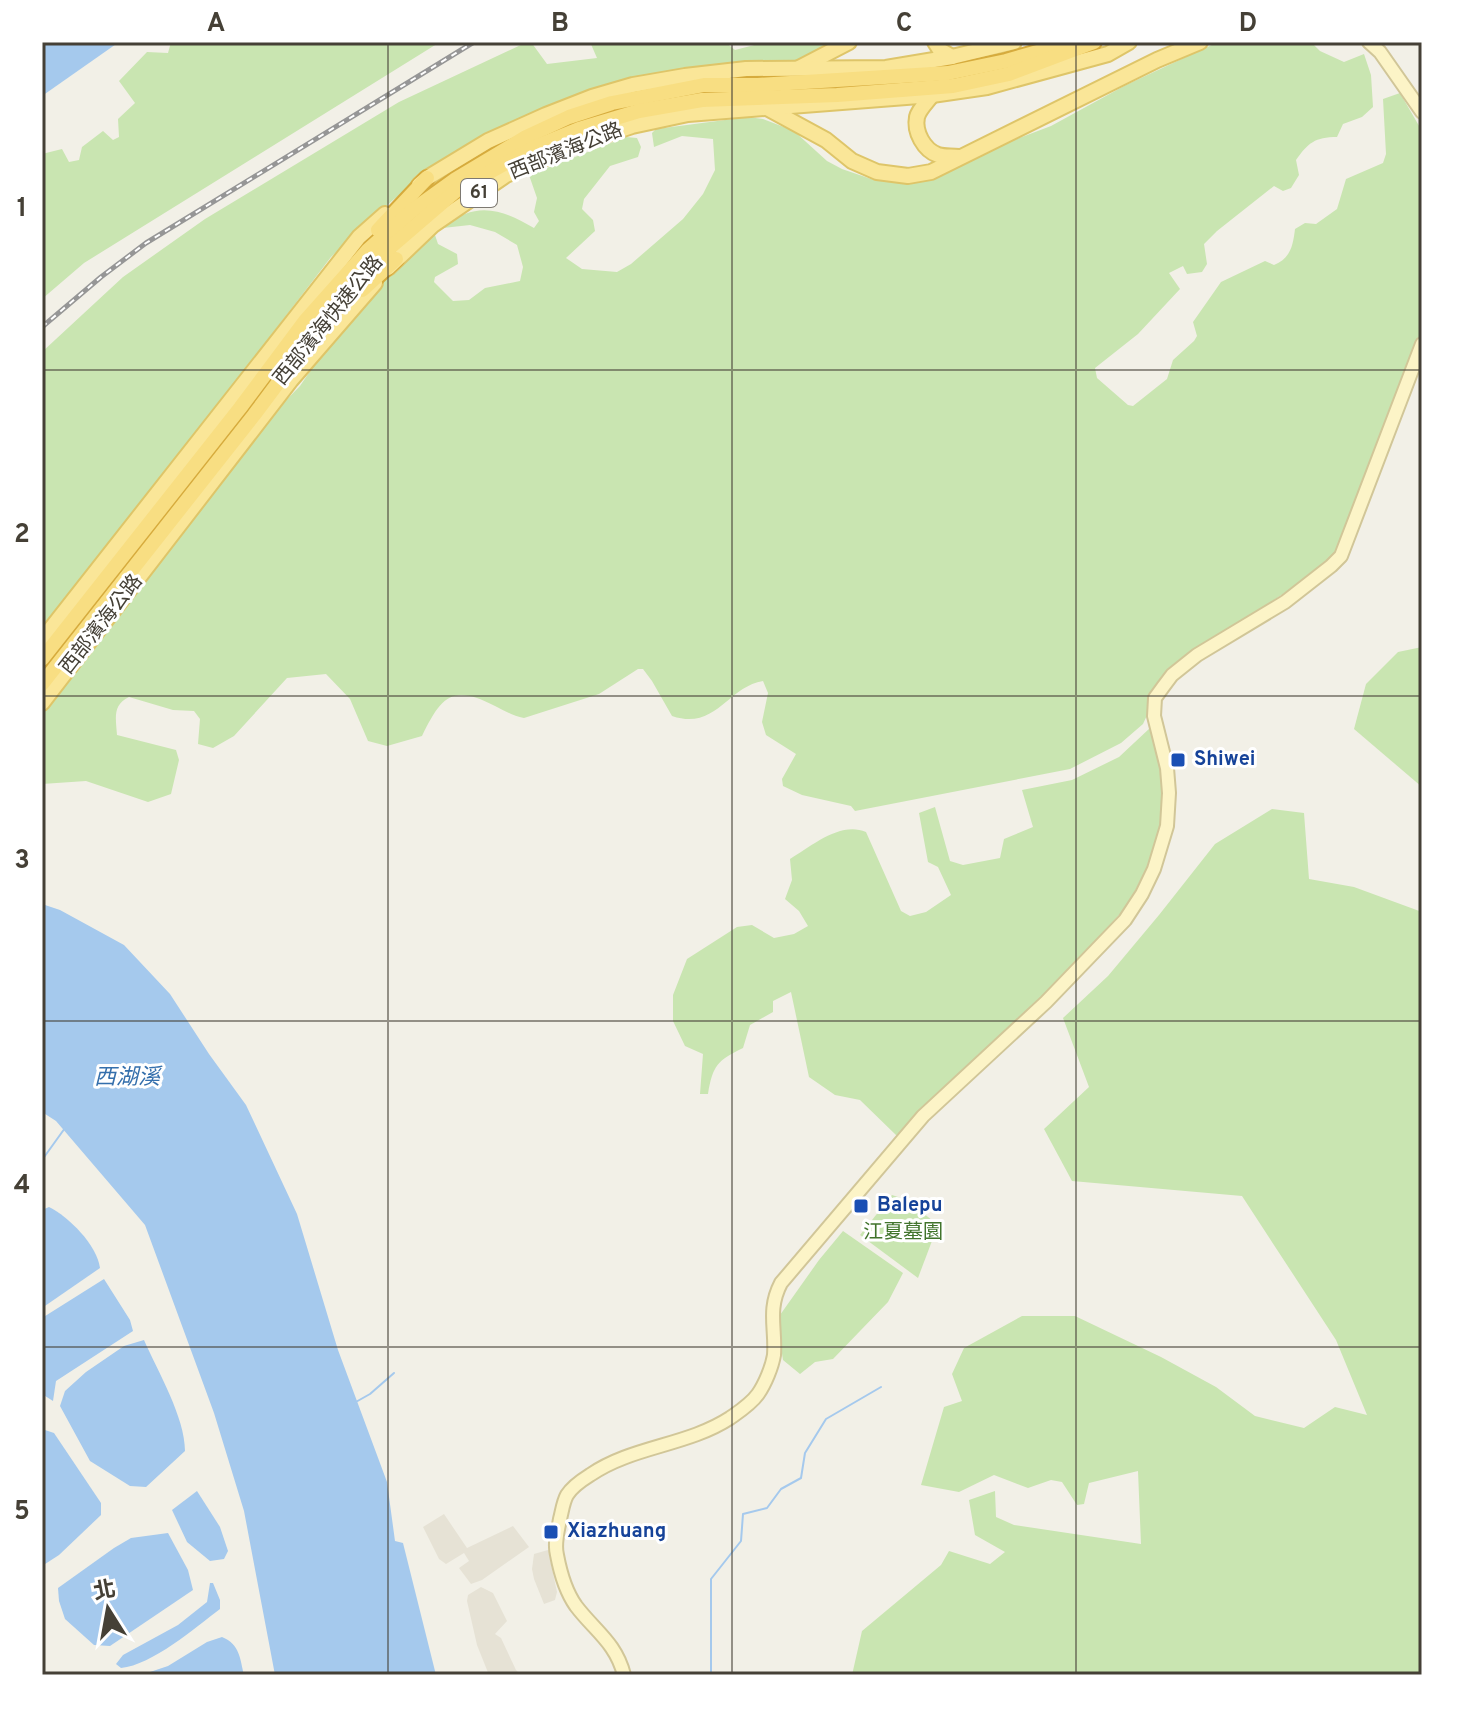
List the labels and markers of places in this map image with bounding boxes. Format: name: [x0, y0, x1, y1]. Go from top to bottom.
place label: Shiwei: [1194, 747, 1255, 773]
marker: Shiwei: [1169, 751, 1187, 769]
place label: Balepu: [877, 1193, 943, 1219]
marker: Balepu: [852, 1197, 870, 1215]
place label: Xiazhuang: [567, 1519, 666, 1545]
marker: Xiazhuang: [542, 1523, 560, 1541]

